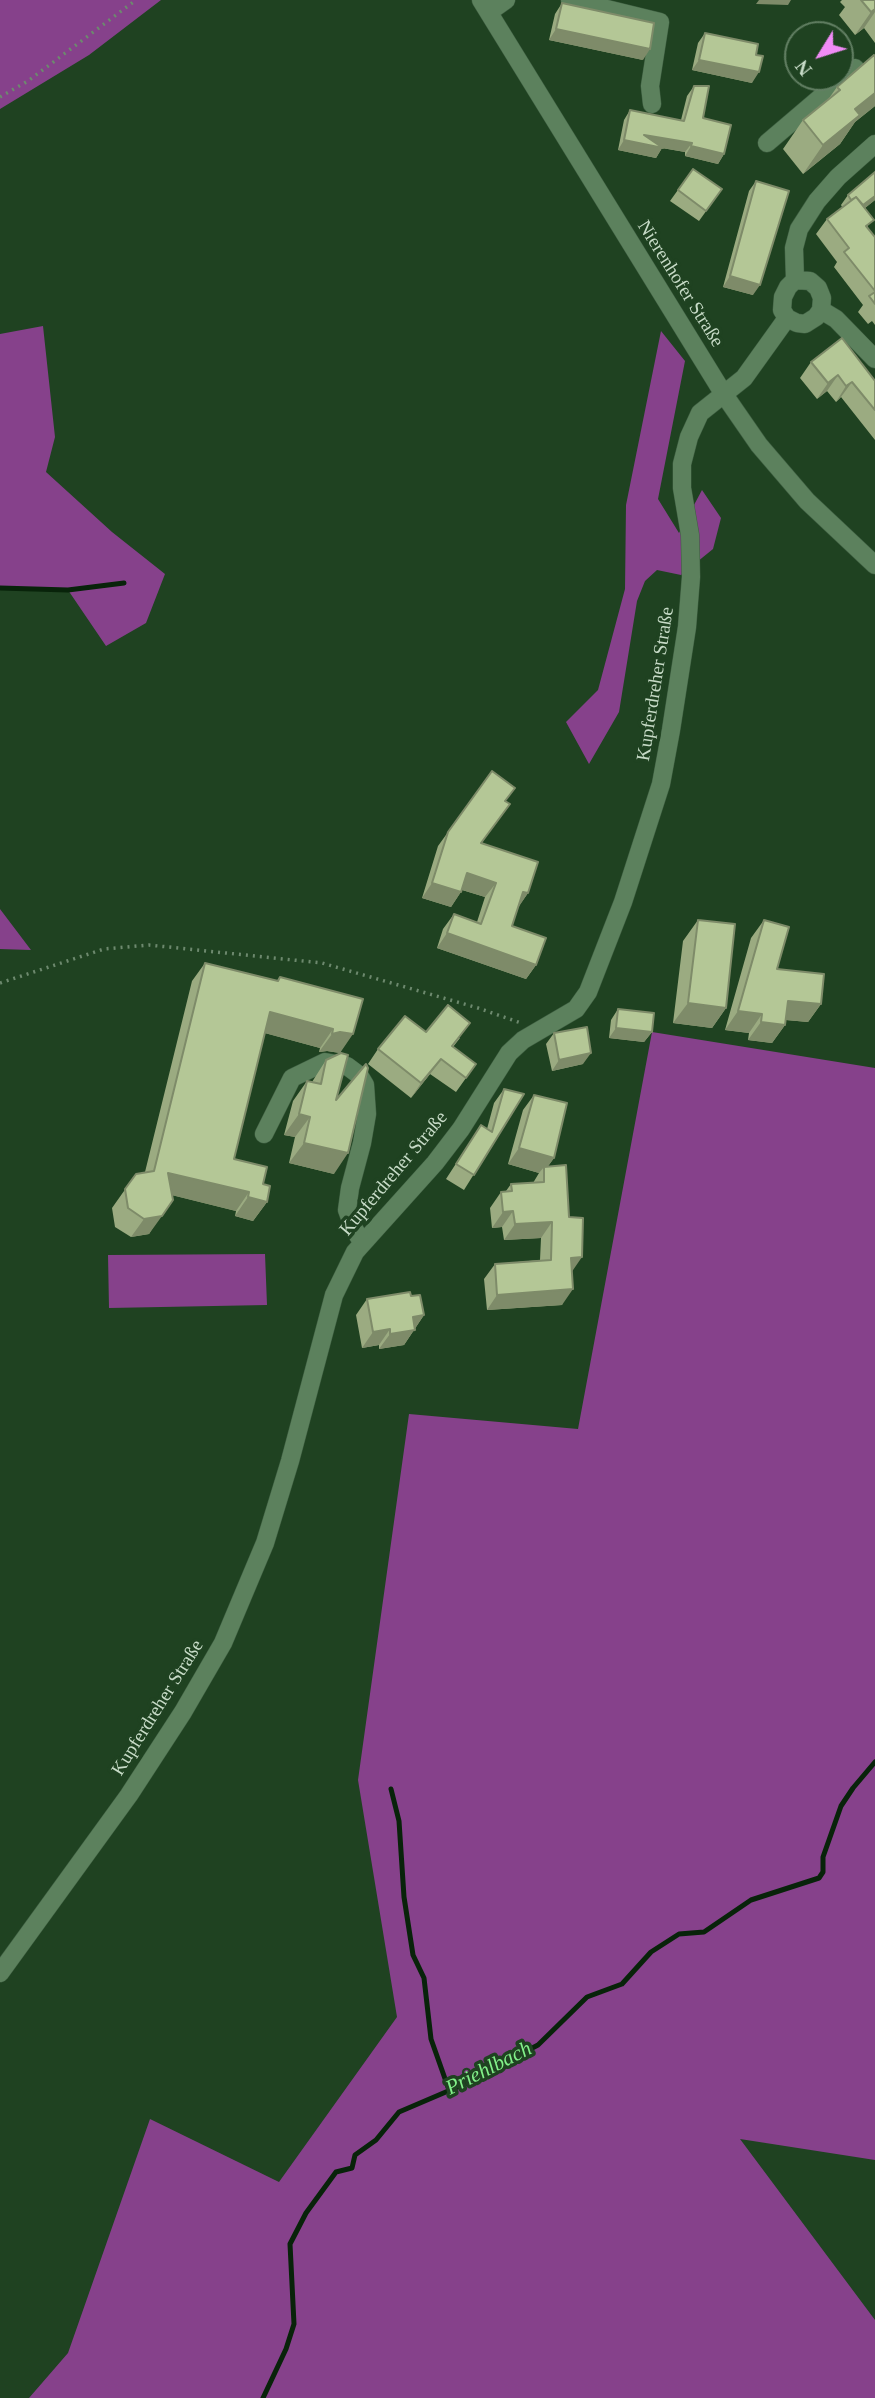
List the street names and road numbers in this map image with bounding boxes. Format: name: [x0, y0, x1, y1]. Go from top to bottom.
street label: Nierenhofer Straße: [632, 216, 728, 352]
street label: Kupferdreher Straße: [633, 605, 679, 763]
street label: Kupferdreher Straße: [335, 1107, 453, 1241]
street label: Kupferdreher Straße: [107, 1636, 209, 1780]

